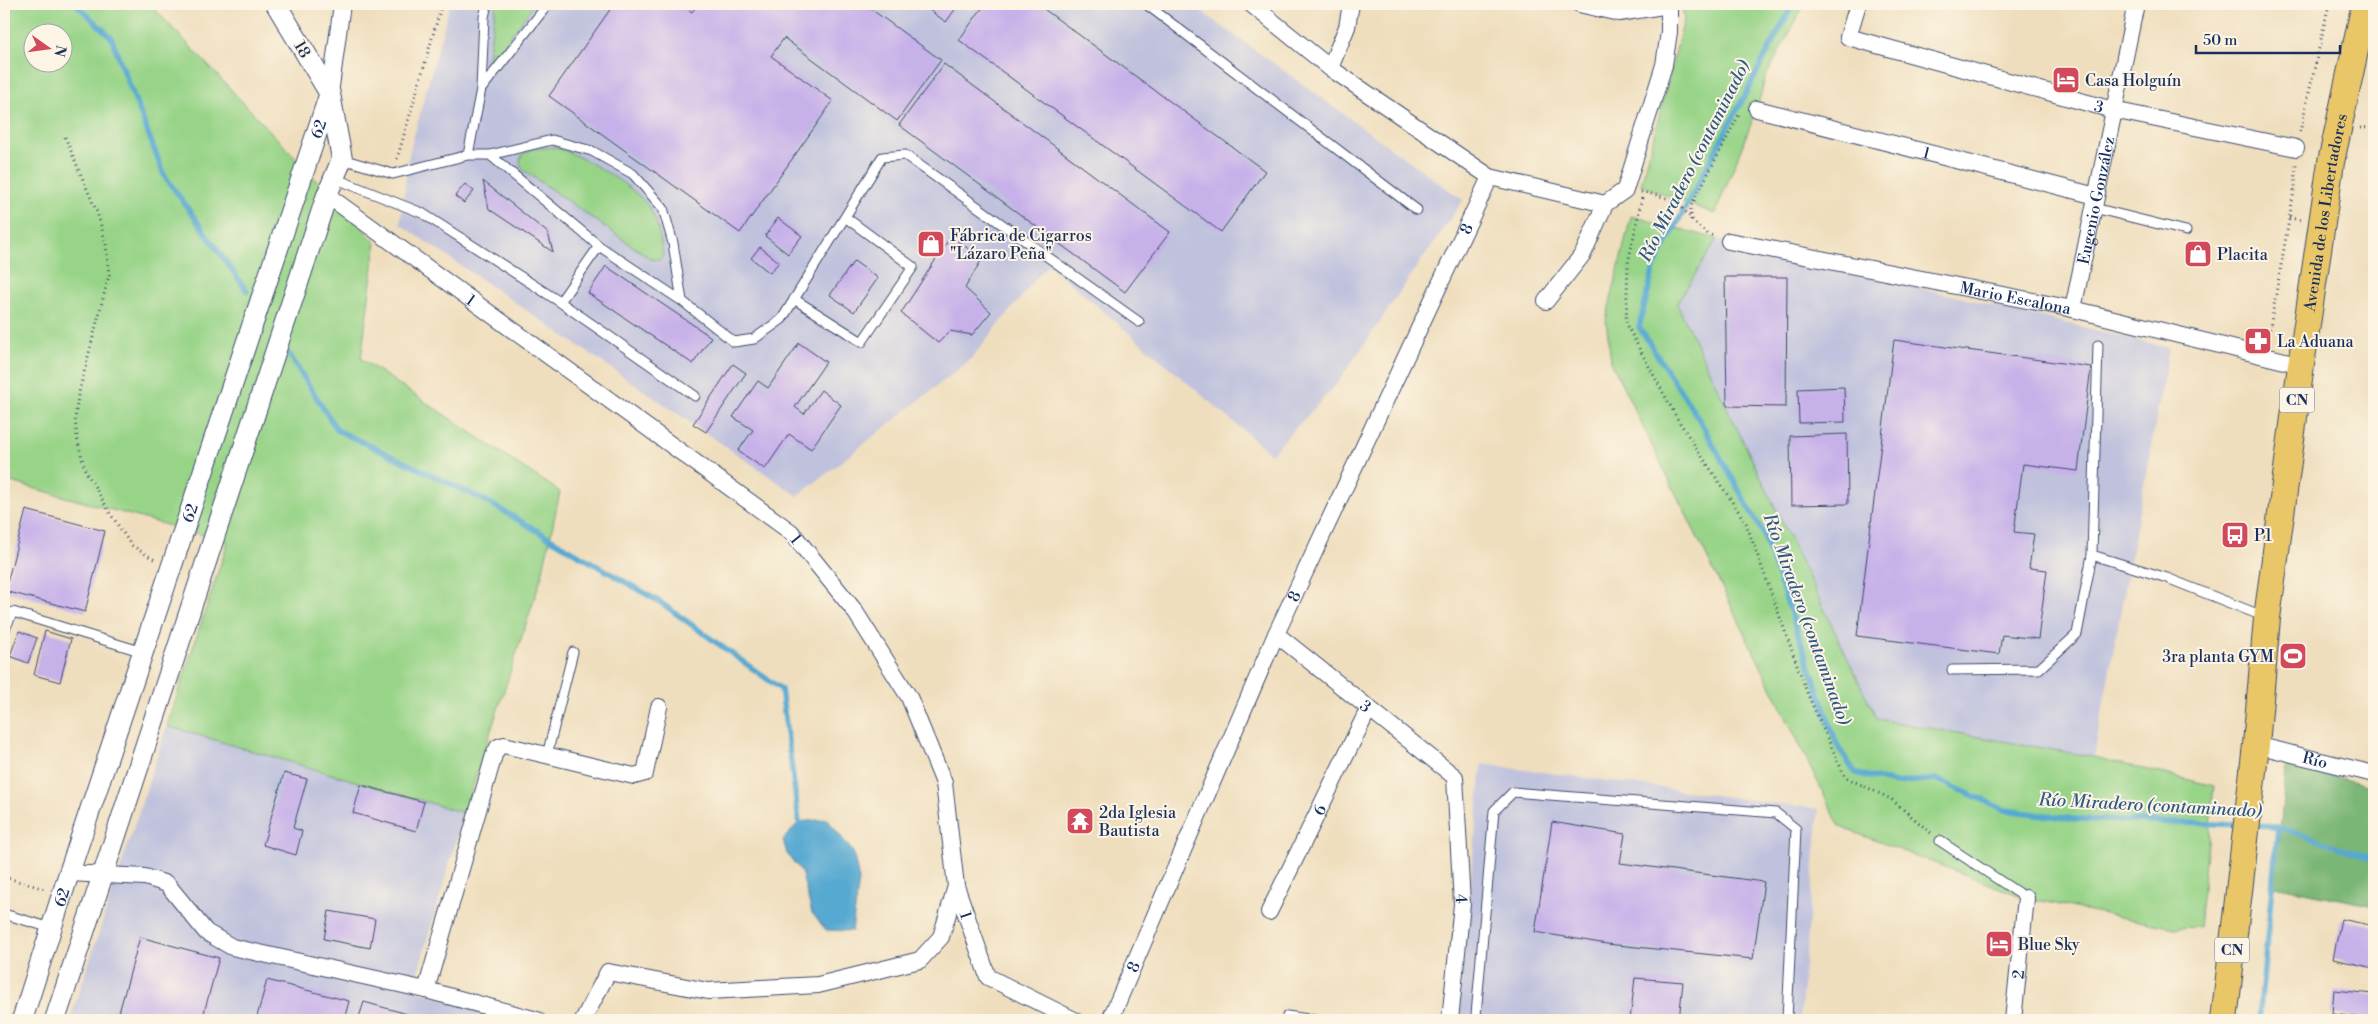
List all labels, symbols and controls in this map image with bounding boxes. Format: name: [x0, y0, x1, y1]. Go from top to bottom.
north arrow: [22, 22, 72, 72]
scale bar: [2196, 22, 2339, 54]
text: 50 m: [2203, 31, 2237, 50]
street label: 18: [289, 37, 315, 62]
text: N: [50, 43, 70, 58]
water label: Río Miradero (contaminado): [1633, 56, 1756, 267]
hotel icon: Casa Holguín: [2051, 65, 2081, 95]
place label: Casa Holguín: [2085, 71, 2182, 91]
street label: 3: [2092, 96, 2106, 118]
street label: Avenida de los Libertadores: [2300, 112, 2352, 314]
street label: 62: [306, 117, 331, 141]
street label: Eugenio González: [2073, 135, 2119, 266]
street label: 1: [1920, 143, 1932, 164]
street label: 8: [1456, 220, 1478, 238]
place label: Fábrica de Cigarros "Lázaro Peña": [950, 226, 1092, 264]
shop icon: Fábrica de Cigarros "Lázaro Peña": [916, 229, 946, 259]
shop icon: Placita: [2183, 239, 2213, 269]
place label: Placita: [2217, 245, 2269, 265]
street label: Mario Escalona: [1958, 278, 2073, 320]
street label: 1: [462, 290, 479, 311]
pharmacy icon: La Aduana: [2243, 326, 2273, 356]
place label: La Aduana: [2277, 332, 2355, 352]
road number: CN: [2280, 388, 2314, 412]
street label: 62: [178, 501, 203, 525]
water label: Río Miradero (contaminado): [1757, 509, 1856, 728]
bus stop icon: P1: [2220, 520, 2250, 550]
place label: P1: [2254, 526, 2272, 546]
street label: 1: [786, 530, 806, 548]
street label: 8: [1284, 588, 1306, 605]
sports icon: 3ra planta GYM: [2278, 641, 2308, 671]
place label: 3ra planta GYM: [2162, 647, 2274, 667]
street label: 3: [1356, 696, 1375, 717]
street label: Río: [2300, 748, 2330, 773]
water label: Río Miradero (contaminado): [2037, 788, 2263, 823]
street label: 6: [1309, 801, 1331, 819]
place label: 2da Iglesia Bautista: [1098, 803, 1177, 841]
temple icon: 2da Iglesia Bautista: [1065, 806, 1095, 836]
street label: 62: [50, 885, 75, 909]
street label: 4: [1450, 893, 1471, 905]
street label: 1: [955, 909, 976, 922]
hotel icon: Blue Sky: [1984, 929, 2014, 959]
place label: Blue Sky: [2017, 935, 2080, 955]
road number: CN: [2214, 938, 2250, 962]
street label: 8: [1123, 958, 1145, 976]
street label: 2: [2008, 969, 2029, 980]

